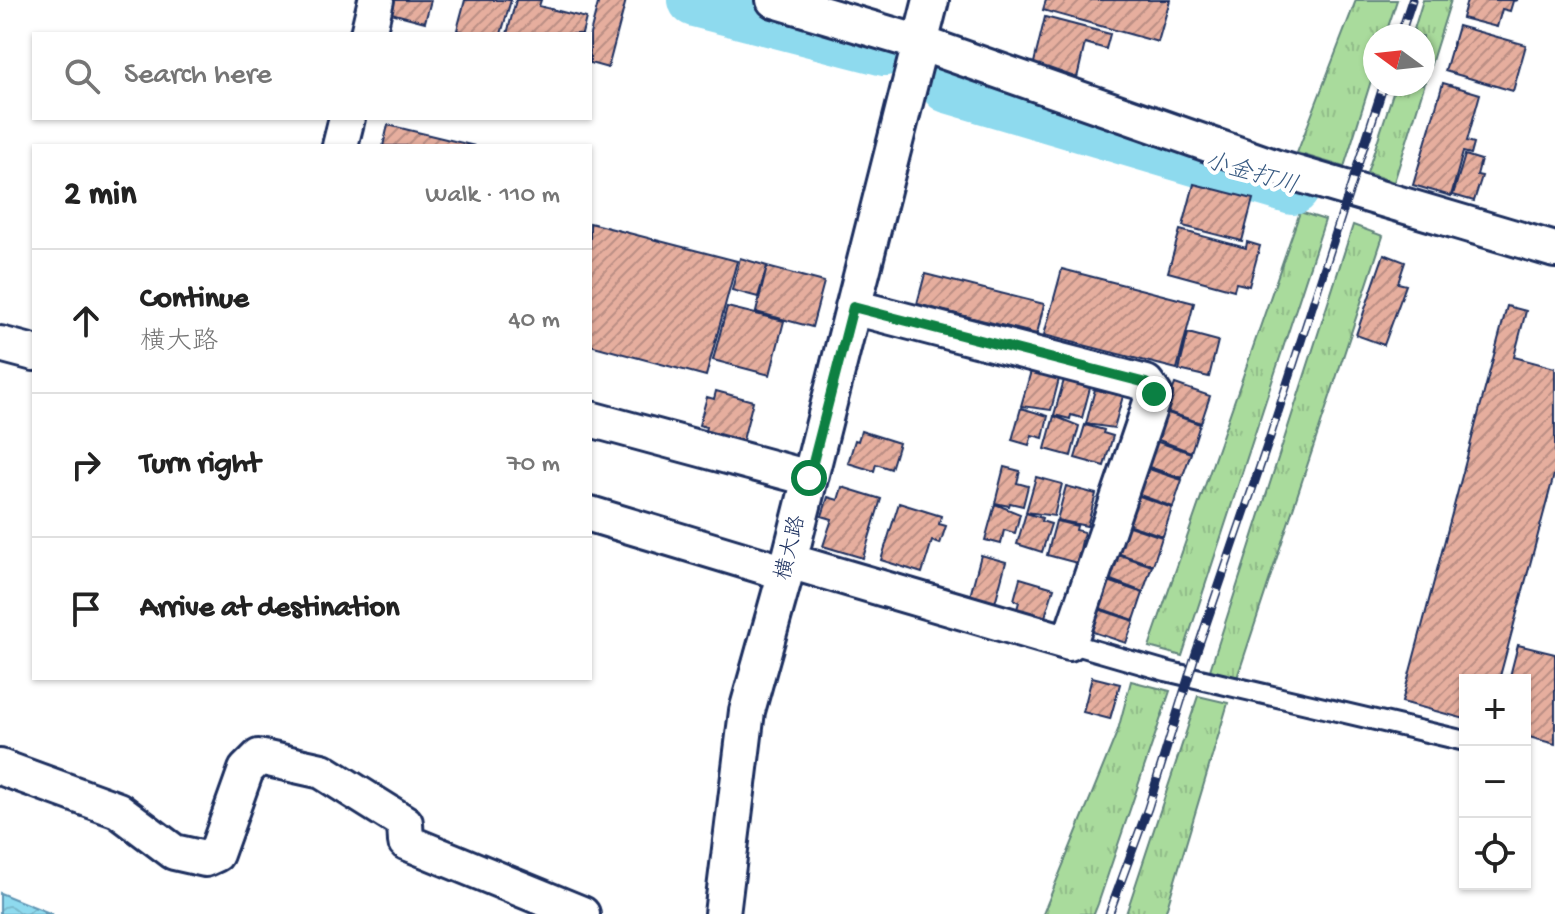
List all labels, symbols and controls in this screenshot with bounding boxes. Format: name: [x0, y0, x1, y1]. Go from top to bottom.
north arrow: [1363, 24, 1435, 96]
search box: [32, 32, 592, 120]
icon: search: [60, 54, 104, 98]
text: Search here: [124, 59, 272, 94]
water label: 小金打川: [1201, 147, 1301, 202]
text: 2 min: [64, 176, 136, 216]
text: Walk · 110 m: [425, 181, 560, 212]
text: Continue: [140, 283, 249, 318]
icon: ahead: [64, 299, 108, 343]
text: 40 m: [508, 306, 560, 337]
text: 横大路: [140, 328, 218, 359]
route end: [1136, 376, 1172, 412]
icon: right: [64, 443, 108, 487]
text: Turn right: [140, 448, 260, 483]
text: 70 m: [507, 450, 560, 481]
route start: [791, 460, 827, 496]
street label: 横大路: [770, 513, 813, 583]
icon: arrive: [64, 587, 108, 631]
text: Arrive at destination: [140, 592, 400, 627]
map controls: [1459, 674, 1531, 890]
button: +: [1459, 674, 1531, 746]
button: −: [1459, 746, 1531, 818]
button: locate: [1459, 818, 1531, 890]

